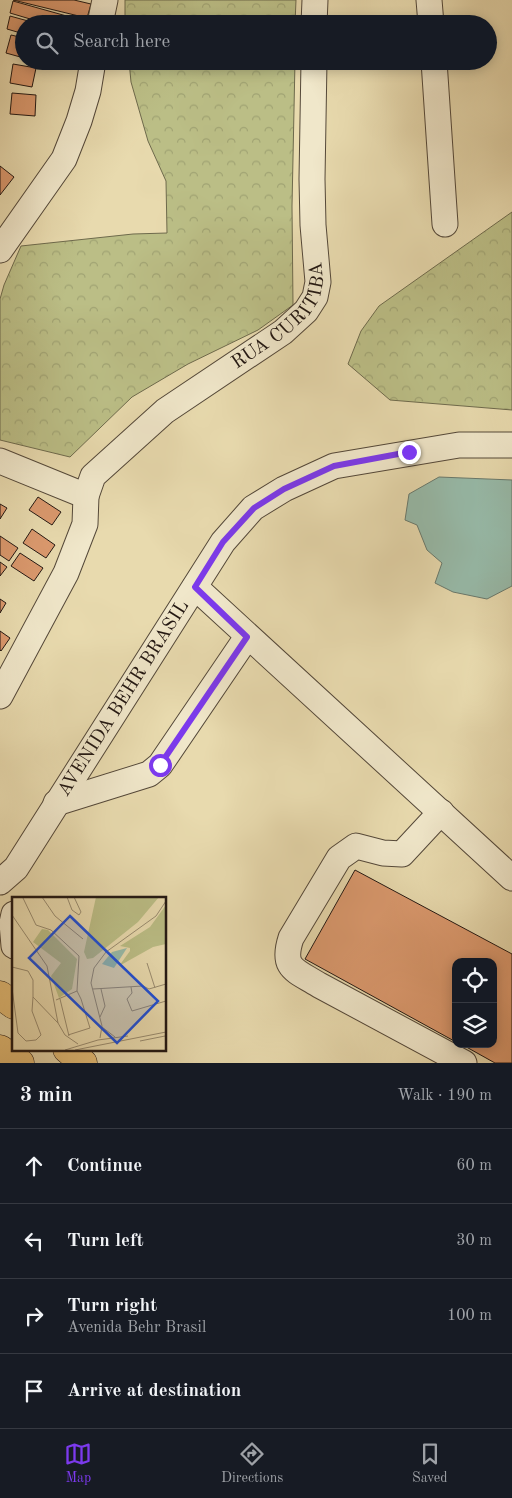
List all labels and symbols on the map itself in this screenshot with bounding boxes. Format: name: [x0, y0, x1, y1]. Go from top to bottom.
street label: RUA CURITIBA: [228, 261, 329, 373]
route end: [398, 441, 421, 464]
street label: AVENIDA BEHR BRASIL: [54, 597, 193, 800]
route start: [149, 754, 172, 777]
inset map: [12, 897, 166, 1050]

